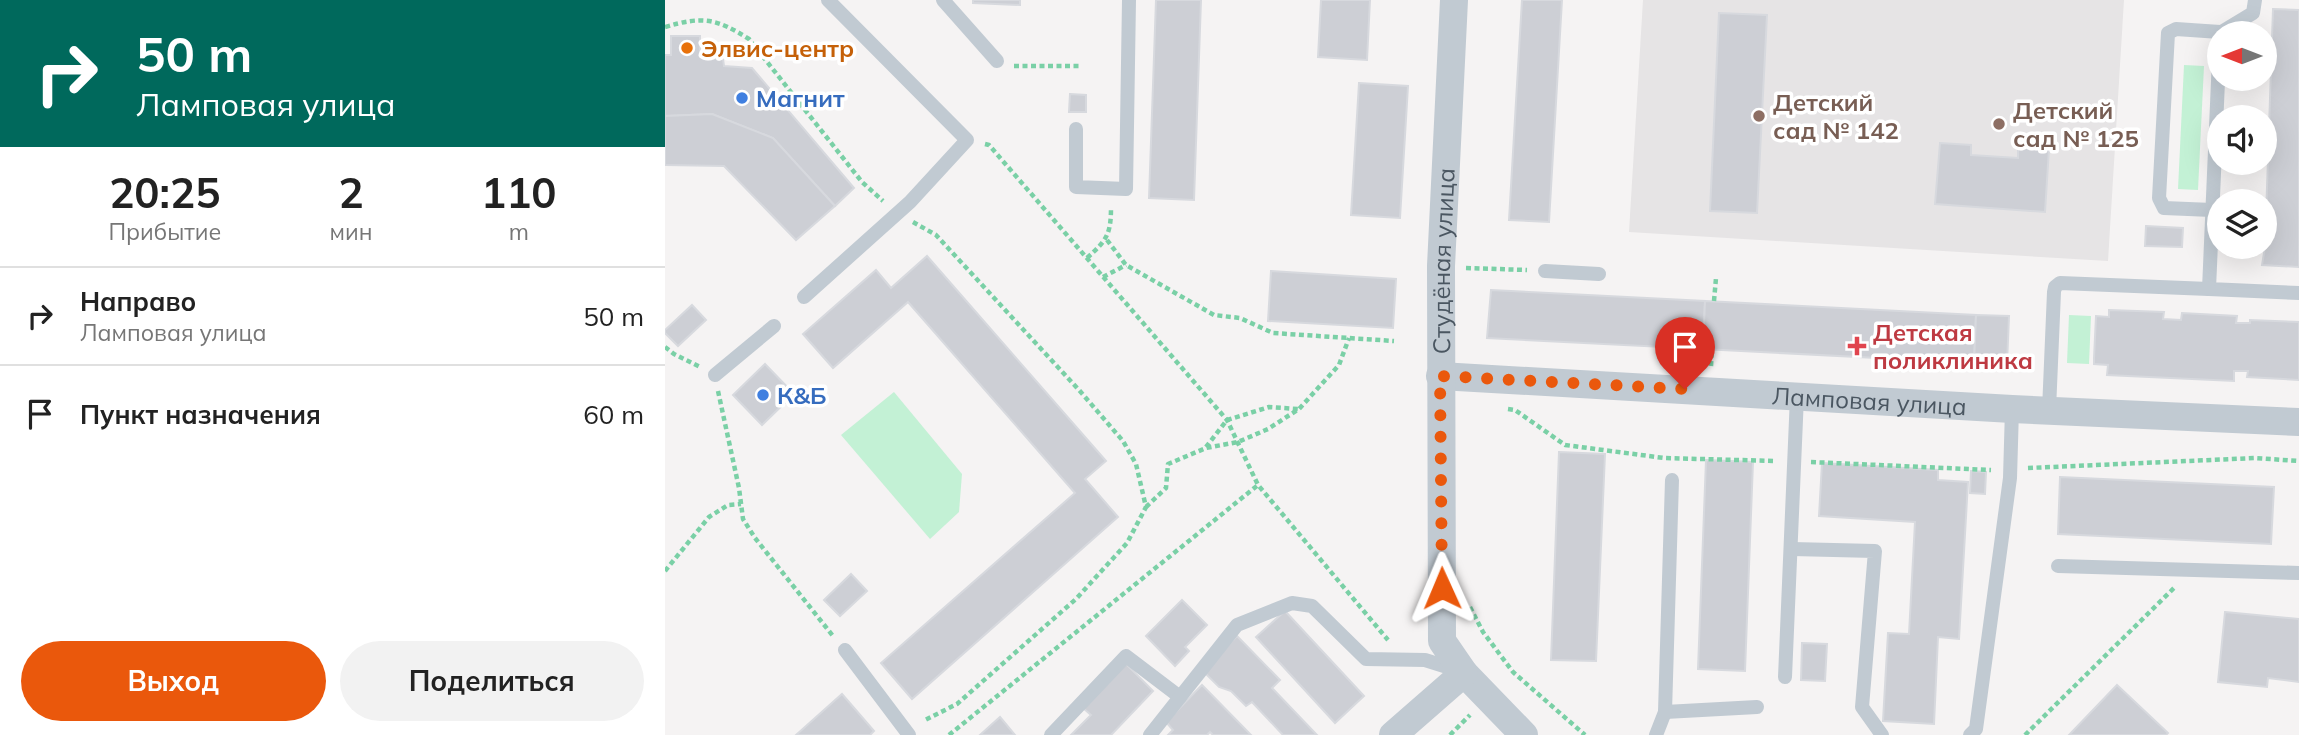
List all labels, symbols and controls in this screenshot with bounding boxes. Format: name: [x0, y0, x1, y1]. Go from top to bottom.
north arrow: [2207, 21, 2277, 91]
map controls: [2207, 21, 2277, 259]
text: 50 m: [136, 23, 252, 84]
icon: right: [21, 28, 112, 119]
place label: Элвис-центр: [701, 33, 854, 63]
marker: Элвис-центр: [679, 40, 695, 56]
place label: Магнит: [756, 83, 845, 113]
text: Ламповая улица: [136, 84, 396, 124]
place label: Детский сад № 142: [1773, 87, 1899, 145]
marker: Магнит: [734, 90, 750, 106]
place label: Детский сад № 125: [2013, 95, 2139, 153]
button: sound: [2207, 105, 2277, 175]
marker: Детский сад № 142: [1751, 108, 1767, 124]
marker: Детский сад № 125: [1991, 116, 2007, 132]
text: 20:25: [109, 166, 220, 219]
text: 2: [338, 166, 364, 219]
text: 110: [481, 166, 557, 219]
street label: Студёная улица: [1426, 167, 1461, 354]
button: layers: [2207, 189, 2277, 259]
text: Прибытие: [108, 217, 221, 246]
text: мин: [330, 217, 373, 246]
text: m: [509, 217, 529, 246]
text: Направо: [80, 285, 196, 318]
icon: right: [21, 297, 59, 335]
text: 50 m: [583, 300, 644, 333]
pin: [1655, 317, 1715, 389]
place label: Детская поликлиника: [1873, 317, 2033, 375]
text: Ламповая улица: [80, 318, 267, 347]
icon: arrive: [1666, 328, 1704, 366]
marker: Детская поликлиника: [1847, 336, 1867, 356]
place label: К&Б: [777, 380, 827, 410]
street label: Ламповая улица: [1771, 380, 1967, 421]
marker: К&Б: [755, 387, 771, 403]
icon: arrive: [21, 395, 59, 433]
text: Пункт назначения: [80, 398, 321, 431]
text: 60 m: [583, 398, 644, 431]
position arrow: [1405, 551, 1479, 625]
button: Выход: [21, 641, 326, 721]
button: Поделиться: [340, 641, 644, 721]

